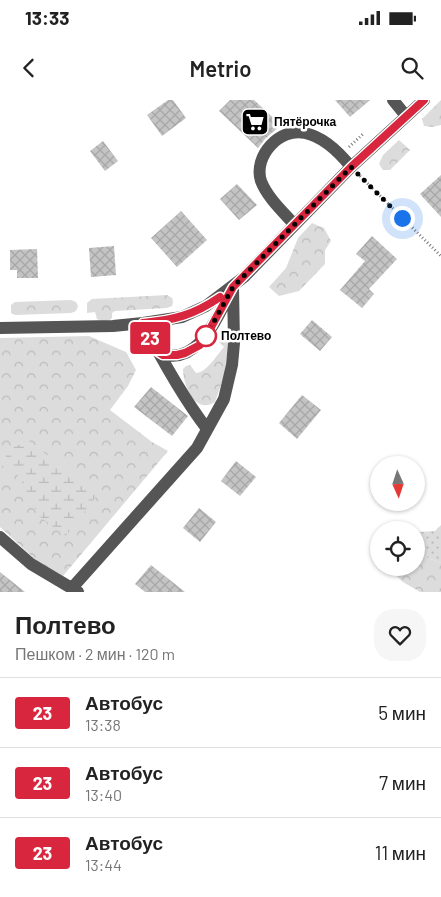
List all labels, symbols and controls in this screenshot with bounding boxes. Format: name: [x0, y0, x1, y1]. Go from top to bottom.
text: 13:33: [25, 6, 69, 29]
icon: back: [15, 54, 43, 82]
icon: search: [398, 54, 426, 82]
text: Metrio: [190, 55, 251, 81]
supermarket icon: Пятёрочка: [240, 107, 270, 137]
place label: Пятёрочка: [274, 114, 337, 129]
your location: [390, 206, 415, 231]
line badge: 23: [128, 322, 172, 354]
marker: Полтево: [195, 325, 217, 347]
text: 23: [140, 327, 160, 349]
place label: Полтево: [221, 328, 271, 342]
north arrow: [370, 456, 425, 511]
map controls: [370, 456, 425, 576]
button: locate: [370, 521, 425, 576]
button: heart: [374, 609, 426, 661]
text: Полтево: [15, 610, 116, 639]
text: Пешком · 2 мин · 120 m: [15, 644, 175, 663]
text: Автобус: [85, 691, 163, 714]
text: 5 мин: [378, 701, 426, 724]
text: 23: [33, 702, 52, 724]
text: 13:38: [85, 715, 121, 734]
text: Автобус: [85, 761, 163, 784]
text: 7 мин: [379, 771, 426, 794]
text: 23: [33, 772, 52, 794]
text: 13:40: [85, 785, 122, 804]
text: Автобус: [85, 831, 163, 854]
text: 11 мин: [375, 841, 426, 864]
text: 23: [33, 842, 52, 864]
text: 13:44: [85, 855, 122, 874]

